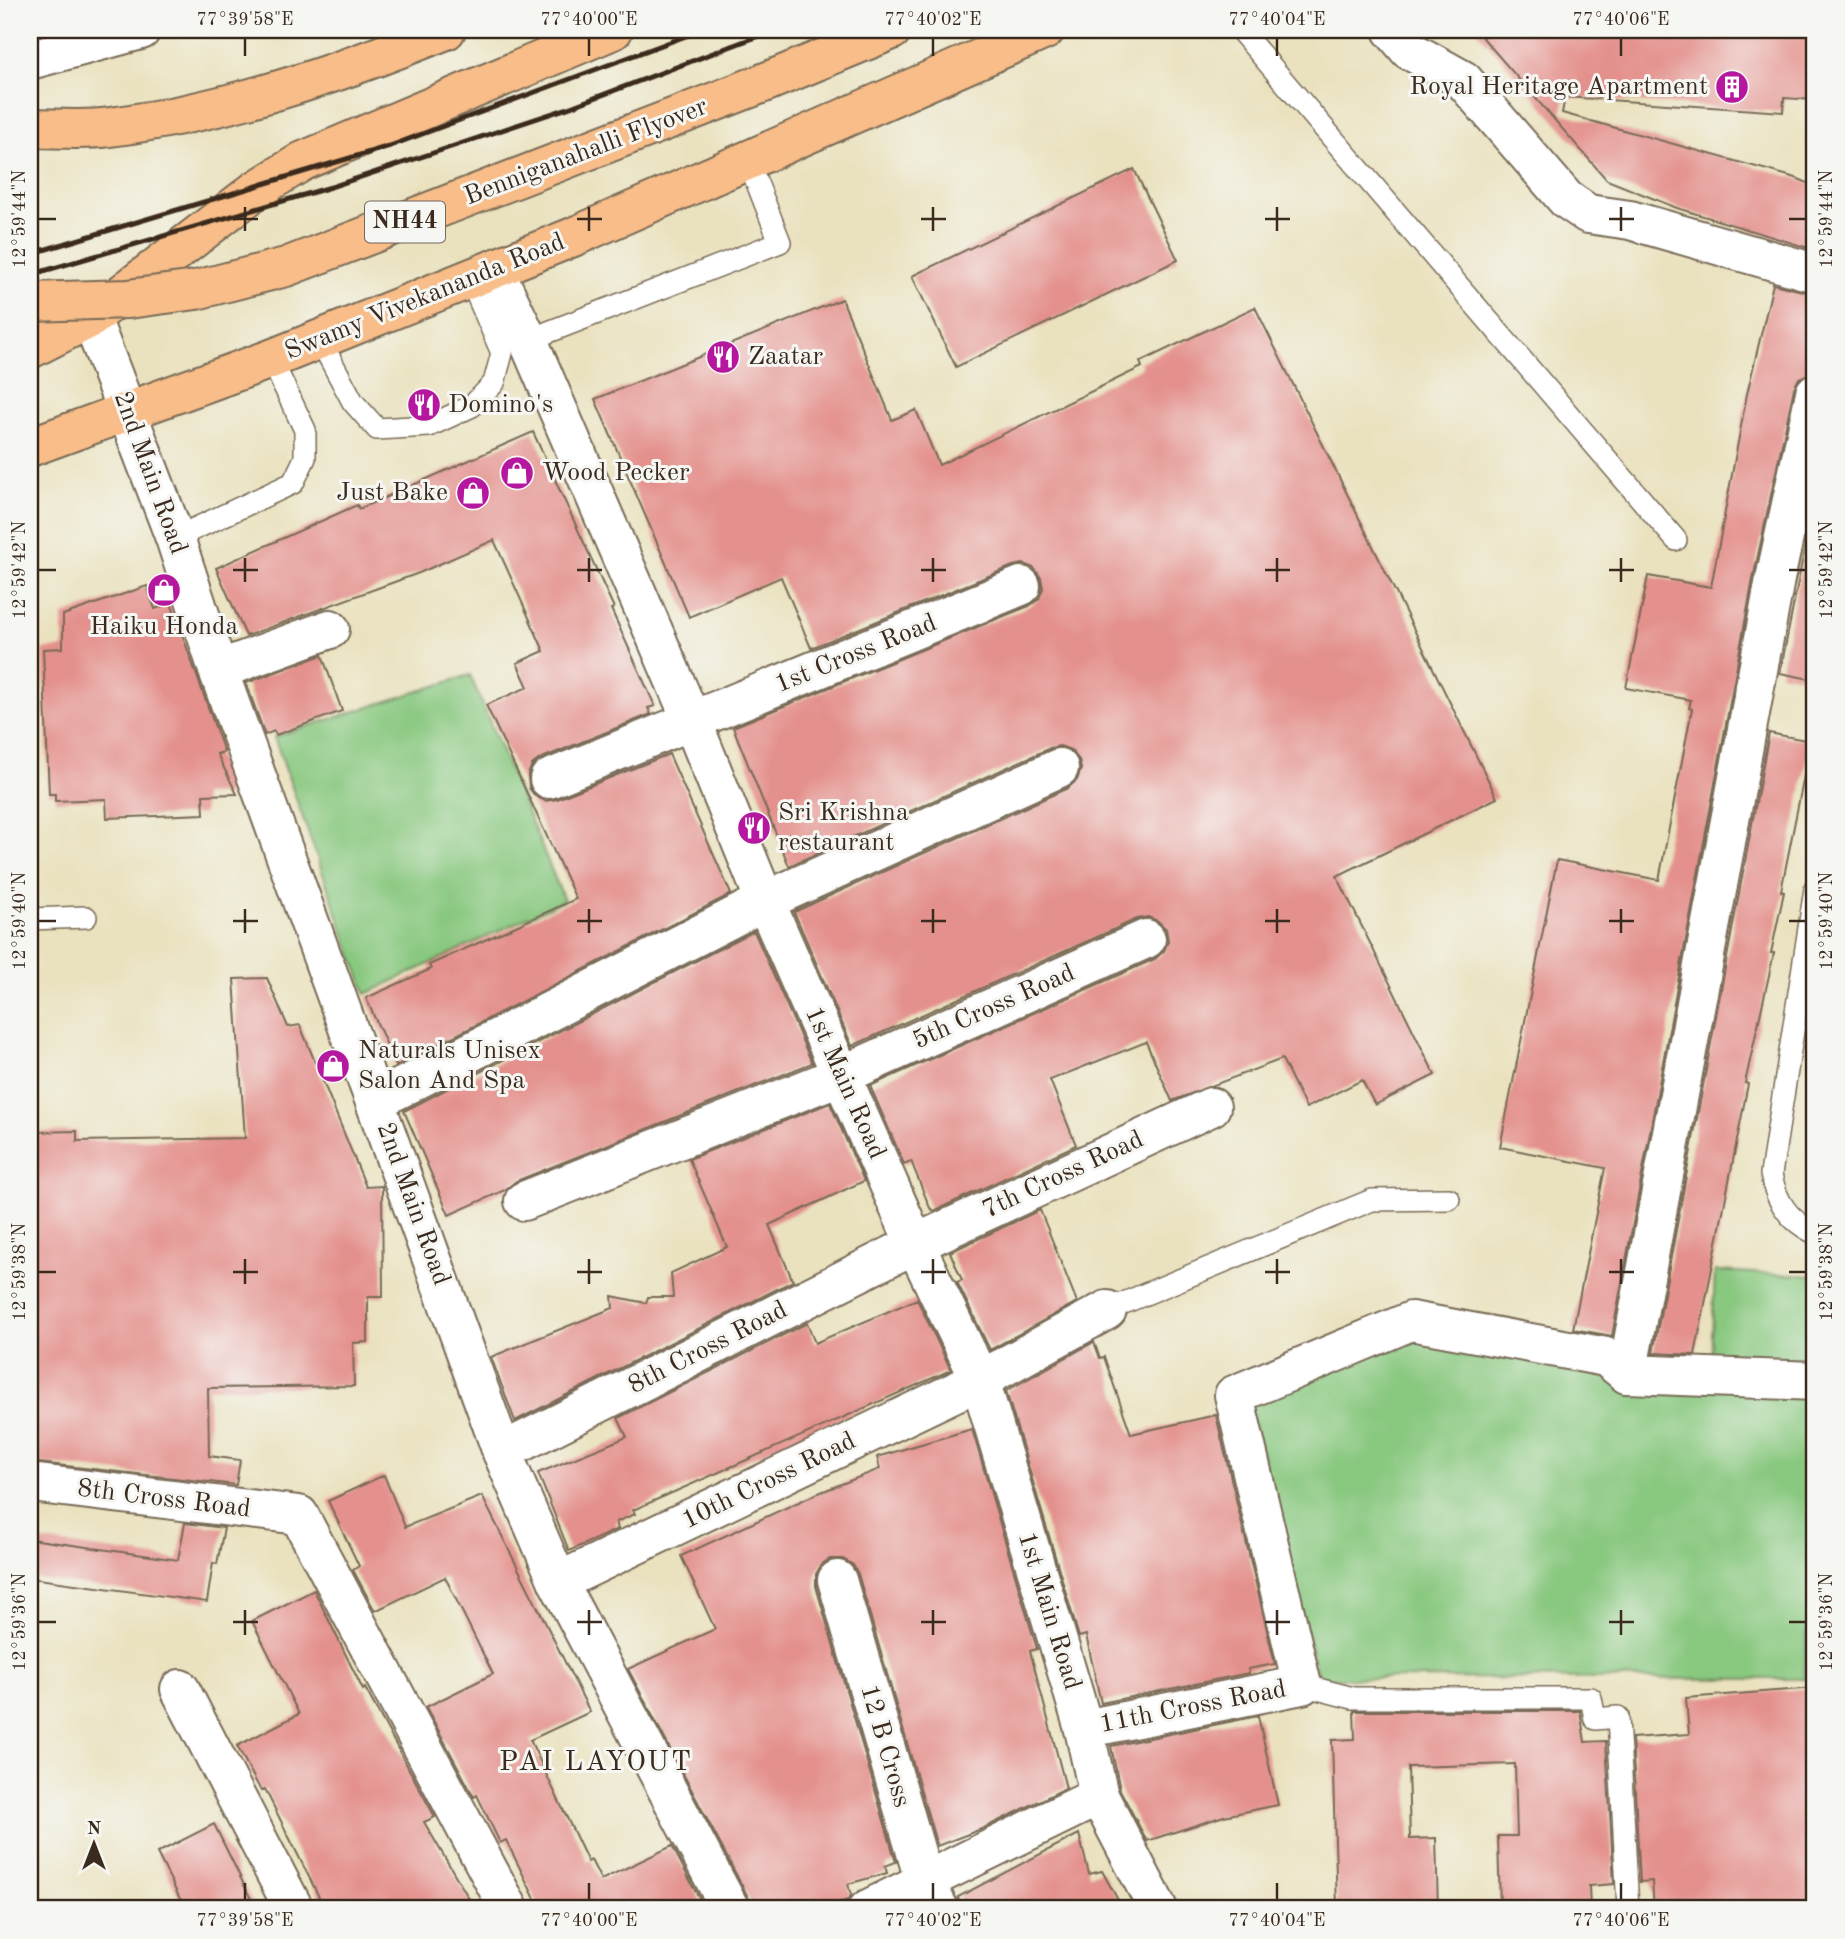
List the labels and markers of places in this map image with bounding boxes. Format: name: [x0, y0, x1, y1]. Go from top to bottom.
building icon: Royal Heritage Apartment: [1713, 68, 1751, 106]
place label: Royal Heritage Apartment: [1409, 74, 1708, 100]
restaurant icon: Zaatar: [704, 338, 742, 376]
place label: Zaatar: [748, 344, 824, 370]
restaurant icon: Domino's: [405, 386, 443, 424]
place label: Domino's: [448, 392, 553, 418]
shop icon: Wood Pecker: [498, 454, 536, 492]
place label: Wood Pecker: [542, 460, 690, 486]
shop icon: Just Bake: [454, 474, 492, 512]
place label: Just Bake: [336, 480, 448, 506]
shop icon: Haiku Honda: [145, 571, 183, 609]
place label: Haiku Honda: [90, 614, 239, 640]
place label: Sri Krishna restaurant: [778, 800, 909, 856]
restaurant icon: Sri Krishna restaurant: [735, 809, 773, 847]
place label: Naturals Unisex Salon And Spa: [358, 1038, 541, 1094]
shop icon: Naturals Unisex Salon And Spa: [314, 1047, 352, 1085]

